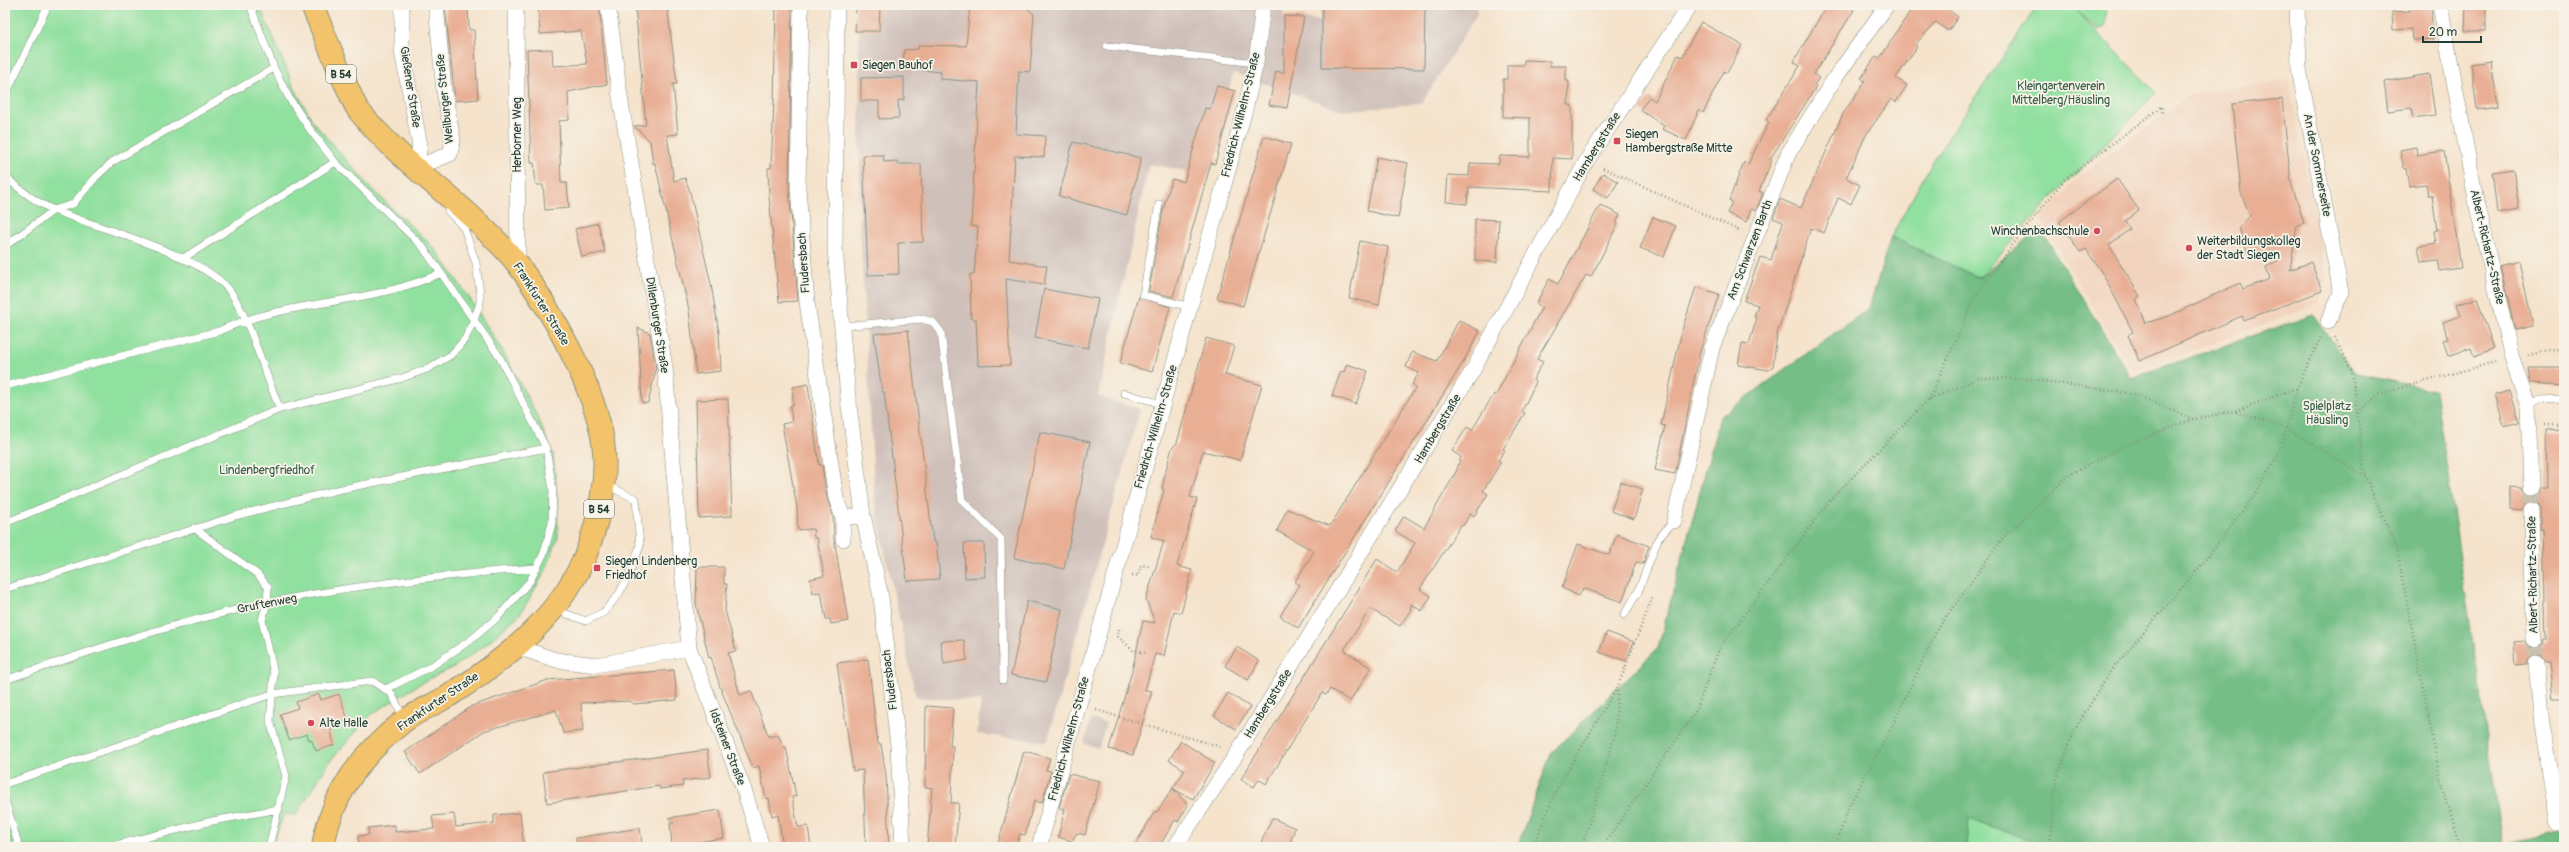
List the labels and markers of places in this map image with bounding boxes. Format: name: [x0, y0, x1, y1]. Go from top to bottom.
place label: Siegen Bauhof: [862, 58, 933, 73]
marker: Siegen Bauhof: [849, 60, 859, 70]
place label: Siegen Hambergstraße Mitte: [1625, 127, 1733, 156]
marker: Siegen Hambergstraße Mitte: [1612, 136, 1622, 146]
place label: Winchenbachschule: [1991, 224, 2089, 239]
marker: Winchenbachschule: [2092, 226, 2102, 236]
place label: Weiterbildungskolleg der Stadt Siegen: [2197, 234, 2300, 263]
marker: Weiterbildungskolleg der Stadt Siegen: [2184, 243, 2194, 253]
place label: Siegen Lindenberg Friedhof: [605, 554, 697, 583]
marker: Siegen Lindenberg Friedhof: [592, 563, 602, 573]
place label: Alte Halle: [319, 716, 368, 731]
marker: Alte Halle: [306, 718, 316, 728]

